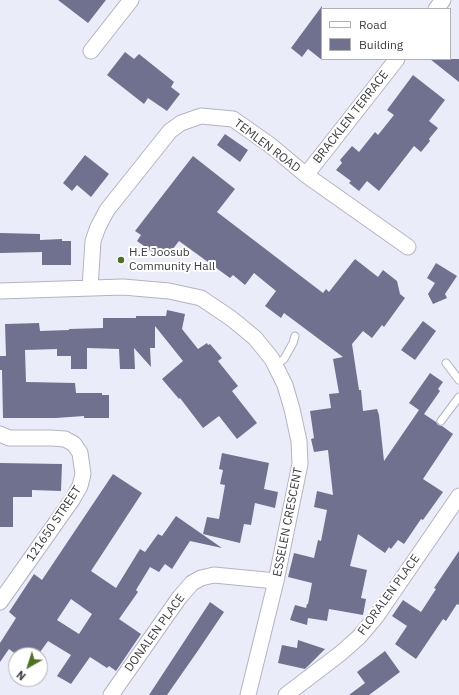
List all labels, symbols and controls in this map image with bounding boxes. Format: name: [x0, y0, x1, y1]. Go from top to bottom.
legend: [321, 8, 451, 60]
text: Road: [359, 17, 387, 32]
text: Building: [359, 37, 403, 52]
street label: BRACKLEN TERRACE: [310, 68, 392, 166]
street label: TEMLEN ROAD: [231, 116, 303, 176]
place label: H.E Joosub Community Hall: [129, 246, 215, 274]
marker: H.E Joosub Community Hall: [116, 255, 126, 265]
street label: ESSELEN CRESCENT: [270, 466, 306, 578]
street label: 121650 STREET: [23, 483, 85, 565]
street label: FLORALEN PLACE: [355, 552, 423, 638]
street label: DONALEN PLACE: [122, 591, 188, 675]
north arrow: [8, 647, 48, 687]
text: N: [14, 668, 29, 683]

